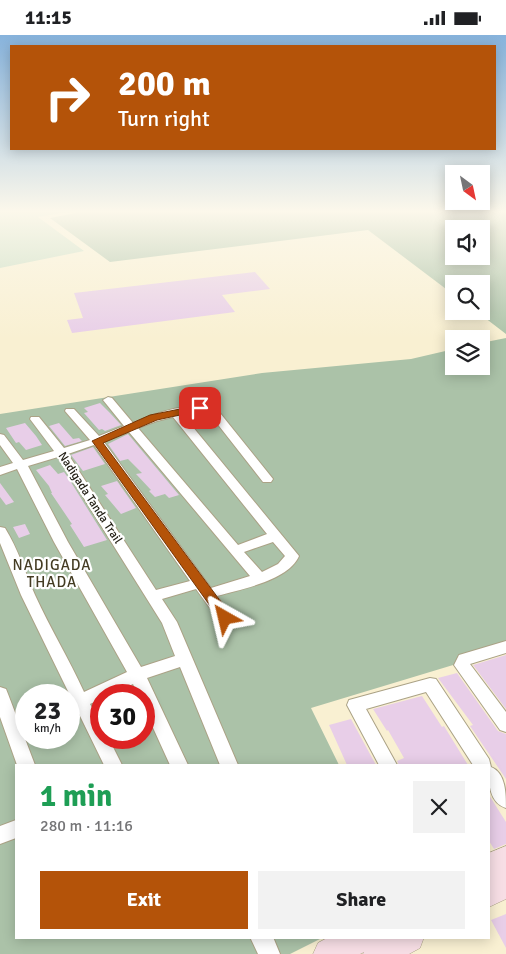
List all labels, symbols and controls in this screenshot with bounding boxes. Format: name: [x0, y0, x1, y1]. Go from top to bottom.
text: 11:15: [25, 6, 72, 30]
text: 200 m: [118, 62, 211, 105]
icon: right: [35, 65, 100, 130]
text: Turn right: [118, 105, 210, 132]
north arrow: [445, 165, 490, 210]
map controls: [445, 165, 490, 375]
button: sound: [445, 220, 490, 265]
button: search: [445, 275, 490, 320]
button: layers: [445, 330, 490, 375]
pin: [179, 387, 221, 429]
icon: arrive: [186, 394, 214, 422]
street label: Nadigada Tanda Trail: [55, 449, 126, 547]
district label: NADIGADA THADA: [13, 556, 92, 591]
position arrow: [198, 591, 250, 643]
speed limit sign: 30: [90, 684, 155, 749]
text: 23: [34, 695, 61, 726]
text: km/h: [34, 721, 61, 736]
text: 1 min: [40, 778, 112, 815]
button: close: [413, 781, 465, 833]
text: 280 m · 11:16: [40, 816, 133, 836]
button: Exit: [40, 871, 248, 929]
button: Share: [258, 871, 465, 929]

